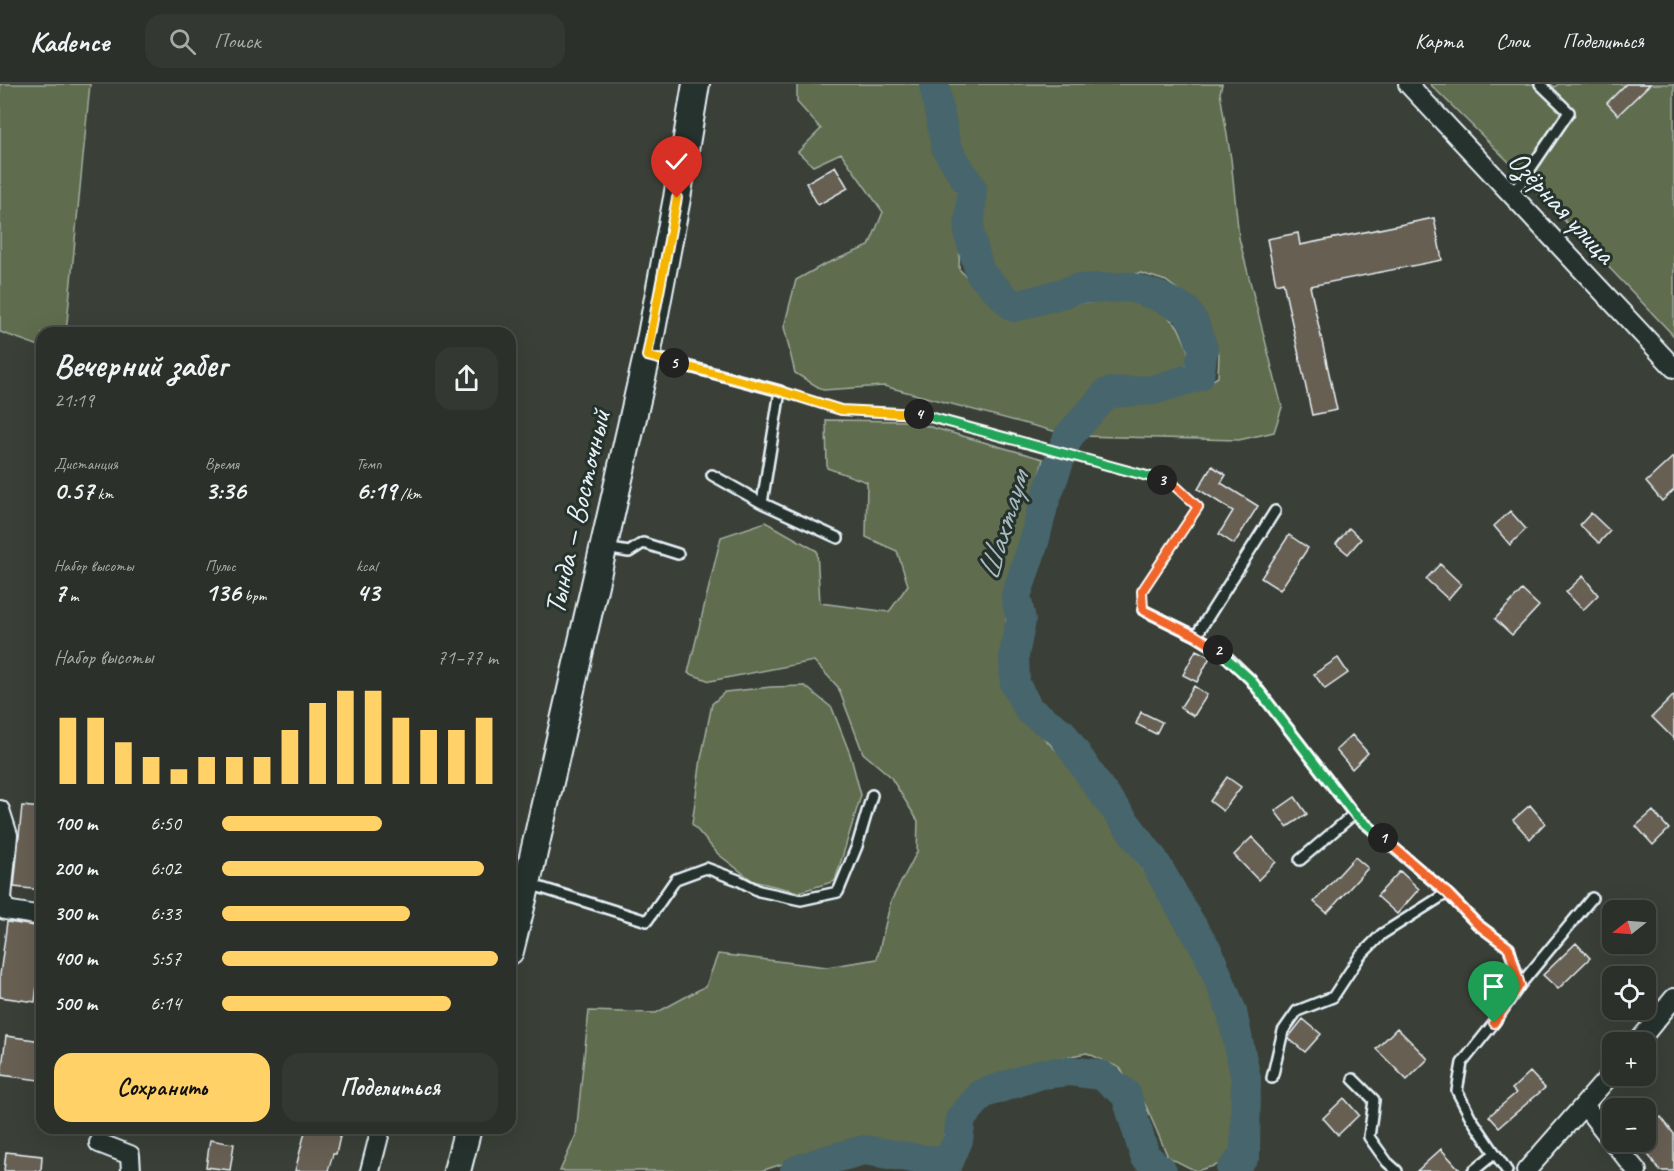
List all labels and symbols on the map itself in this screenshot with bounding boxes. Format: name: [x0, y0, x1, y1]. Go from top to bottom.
pin: [651, 136, 702, 198]
street label: Озёрная улица: [1500, 142, 1625, 273]
pin: 5: [659, 348, 689, 378]
pin: 4: [904, 399, 934, 429]
street label: Тында — Восточный: [535, 404, 619, 618]
water label: Шахтаум: [967, 462, 1040, 585]
pin: 3: [1147, 465, 1177, 495]
pin: 2: [1203, 635, 1233, 665]
pin: 1: [1368, 823, 1398, 853]
north arrow: [1602, 900, 1656, 954]
pin: [1468, 961, 1519, 1023]

